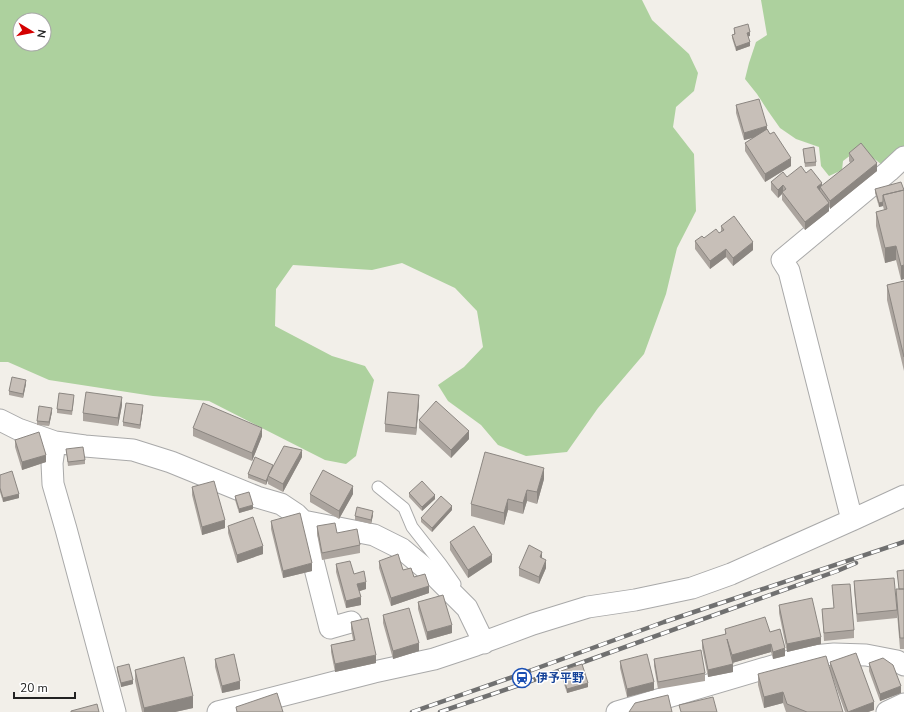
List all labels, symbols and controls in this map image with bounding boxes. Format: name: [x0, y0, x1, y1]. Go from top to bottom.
north arrow: [12, 12, 52, 52]
text: N: [33, 28, 49, 39]
station icon: 伊予平野: [511, 667, 533, 689]
place label: 伊予平野: [536, 670, 584, 686]
scale bar: [14, 674, 75, 700]
text: 20 m: [20, 680, 48, 696]

